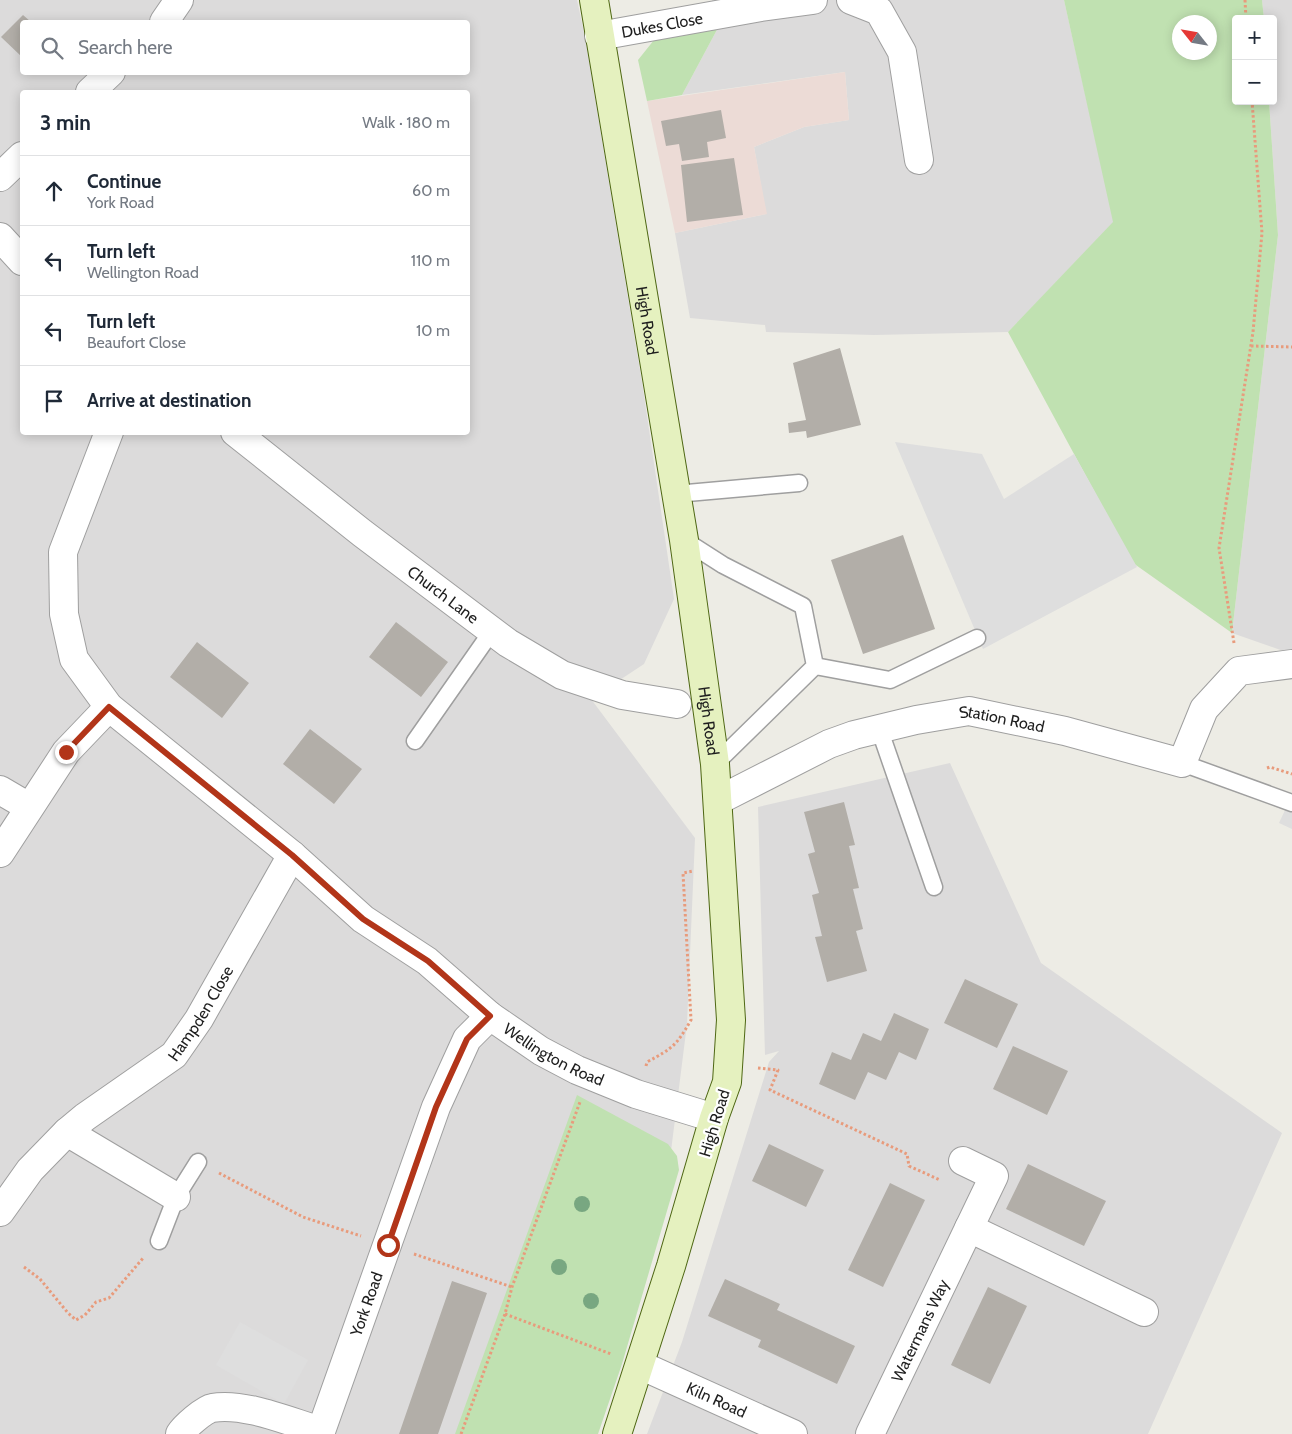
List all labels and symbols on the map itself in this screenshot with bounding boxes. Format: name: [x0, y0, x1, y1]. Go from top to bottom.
street label: Dukes Close: [620, 9, 704, 42]
north arrow: [1172, 15, 1217, 60]
street label: High Road: [632, 285, 662, 357]
street label: Church Lane: [404, 562, 482, 628]
street label: High Road: [694, 685, 723, 757]
street label: Station Road: [958, 702, 1046, 736]
route end: [55, 741, 78, 764]
street label: Hampden Close: [164, 962, 237, 1065]
street label: Wellington Road: [500, 1019, 607, 1090]
street label: High Road: [695, 1087, 734, 1159]
route start: [377, 1234, 400, 1257]
street label: York Road: [346, 1269, 387, 1340]
street label: Watermans Way: [888, 1276, 953, 1385]
street label: Kiln Road: [683, 1378, 749, 1422]

